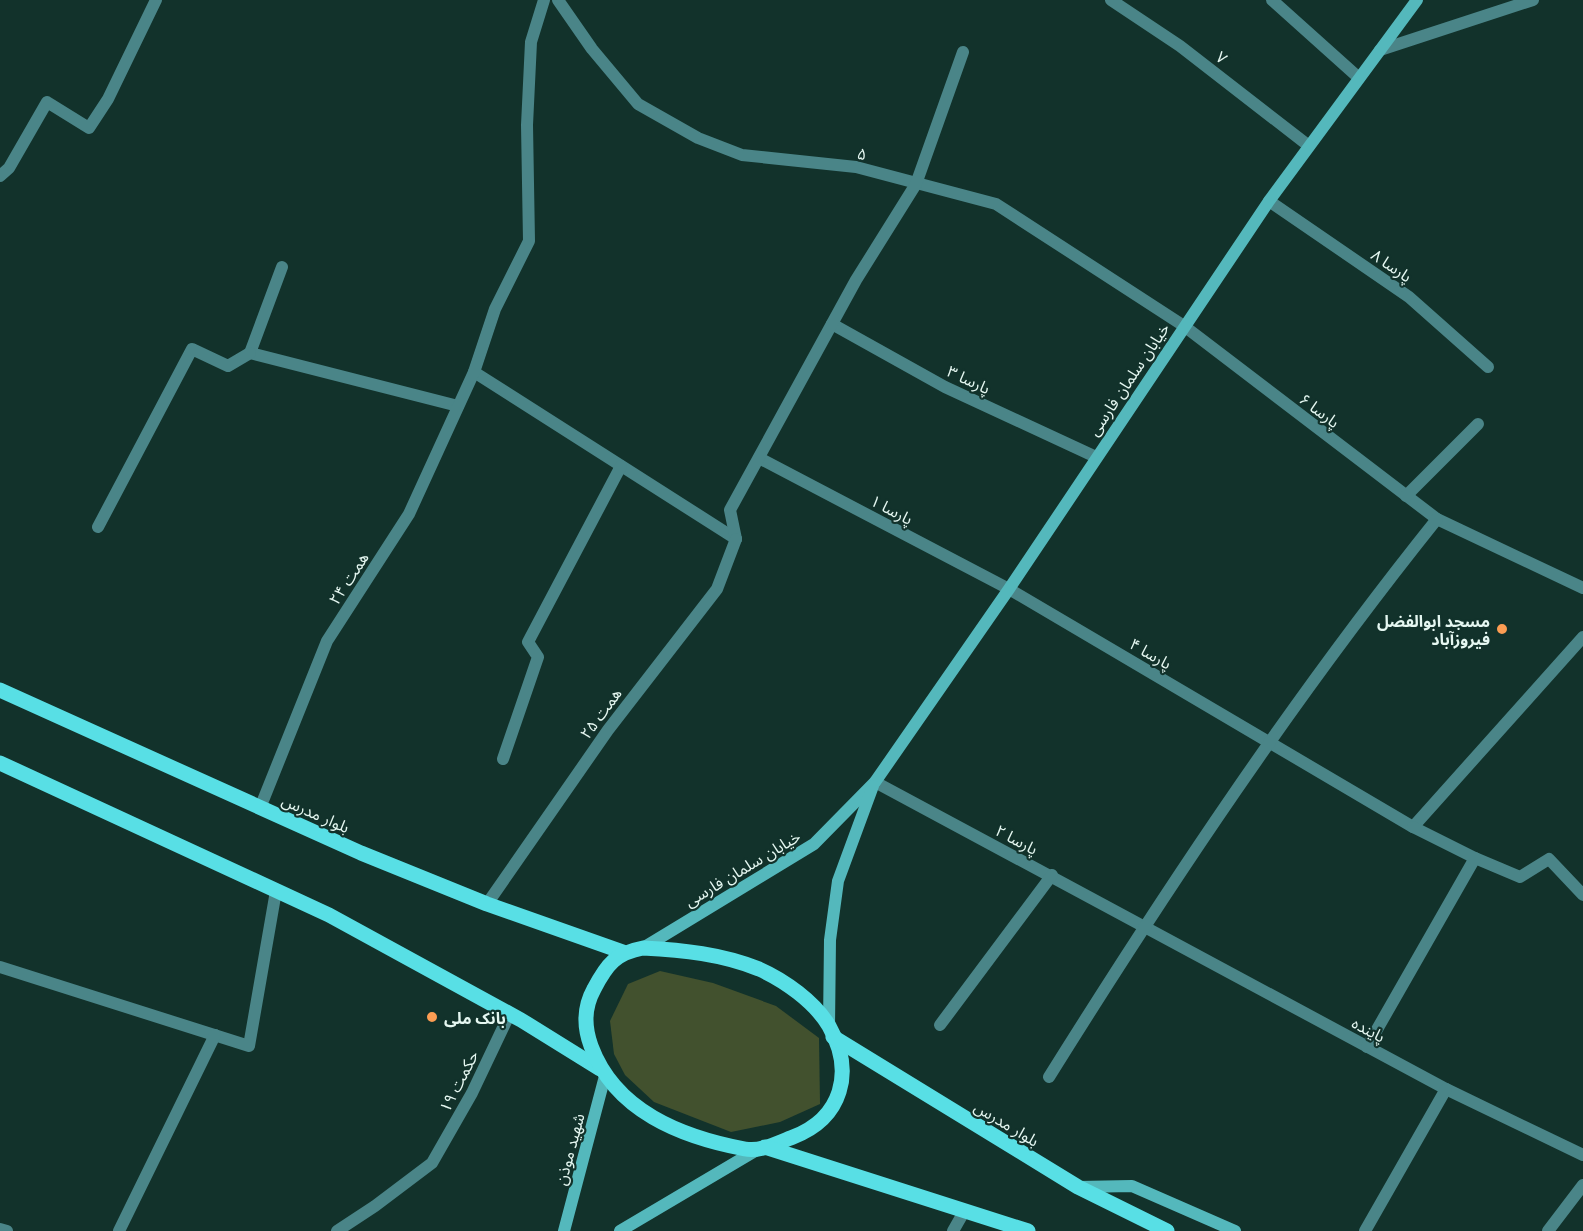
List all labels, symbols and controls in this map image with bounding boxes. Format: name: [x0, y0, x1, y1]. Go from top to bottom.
street label: ۷: [1212, 46, 1232, 68]
street label: ۵: [855, 142, 869, 164]
street label: پارسا ۸: [1367, 244, 1417, 287]
street label: خیابان سلمان فارسی: [1082, 319, 1174, 439]
street label: پارسا ۳: [944, 360, 994, 399]
street label: پارسا ۶: [1295, 388, 1344, 433]
street label: پارسا ۱: [867, 489, 917, 530]
street label: همت ۲۴: [323, 548, 373, 608]
place label: مسجد ابوالفضل فیروزآباد: [1377, 610, 1490, 649]
marker: مسجد ابوالفضل فیروزآباد: [1495, 622, 1509, 636]
street label: پارسا ۴: [1126, 633, 1176, 674]
street label: همت ۲۵: [574, 683, 626, 743]
street label: بلوار مدرس: [279, 789, 353, 837]
street label: پارسا ۲: [992, 819, 1042, 860]
street label: خیابان سلمان فارسی: [680, 825, 804, 911]
place label: بانک ملی: [444, 1007, 506, 1028]
marker: بانک ملی: [425, 1010, 439, 1024]
street label: پاینده: [1348, 1012, 1389, 1047]
street label: حکمت ۱۹: [434, 1047, 482, 1115]
street label: بلوار مدرس: [971, 1095, 1043, 1151]
street label: شهید موذن: [549, 1111, 589, 1187]

